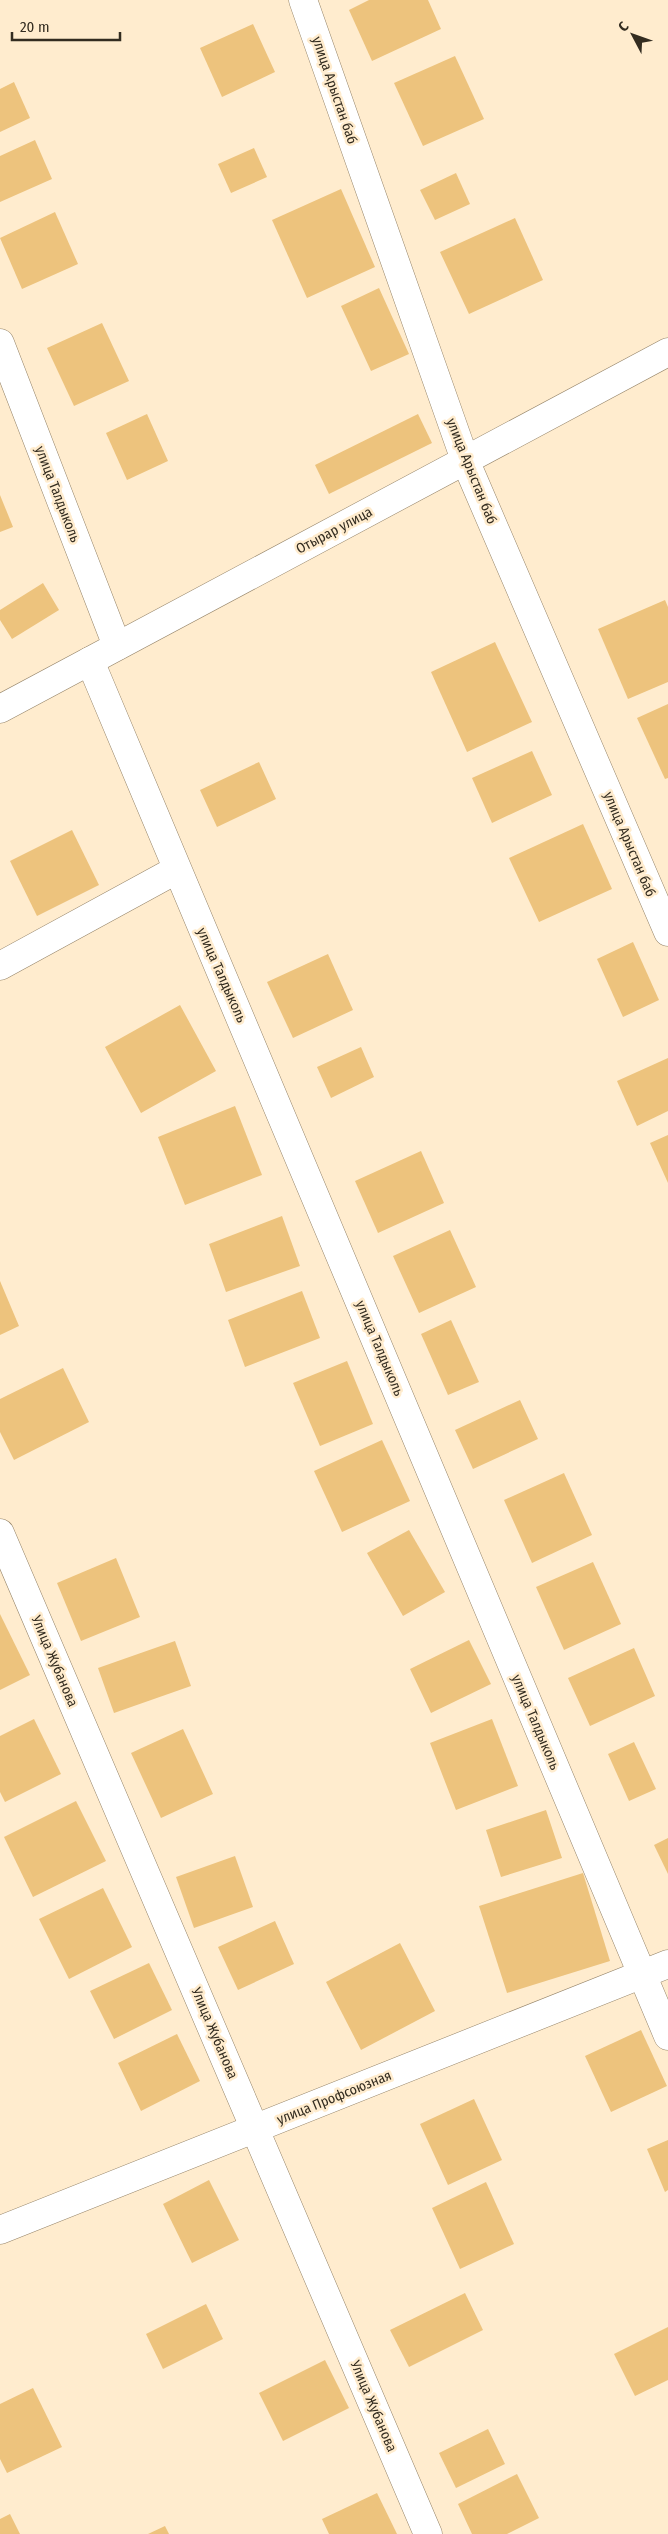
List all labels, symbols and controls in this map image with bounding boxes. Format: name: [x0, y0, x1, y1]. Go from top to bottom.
scale bar: [12, 10, 120, 42]
north arrow: [608, 10, 658, 60]
text: 20 m: [20, 18, 50, 36]
text: С: [615, 18, 633, 35]
street label: улица Арыстан баб: [308, 34, 361, 146]
street label: улица Арыстан баб: [443, 416, 500, 527]
street label: улица Талдыколь: [31, 444, 84, 545]
street label: Отырар улица: [293, 503, 375, 558]
street label: улица Арыстан баб: [600, 789, 659, 899]
street label: улица Талдыколь: [193, 925, 250, 1026]
street label: улица Талдыколь: [352, 1298, 407, 1399]
street label: Улица Жубанова: [27, 1612, 81, 1710]
street label: улица Талдыколь: [508, 1672, 563, 1773]
street label: Улица Жубанова: [187, 1984, 241, 2082]
street label: улица Профсоюзная: [274, 2067, 394, 2128]
street label: Улица Жубанова: [346, 2357, 400, 2455]

